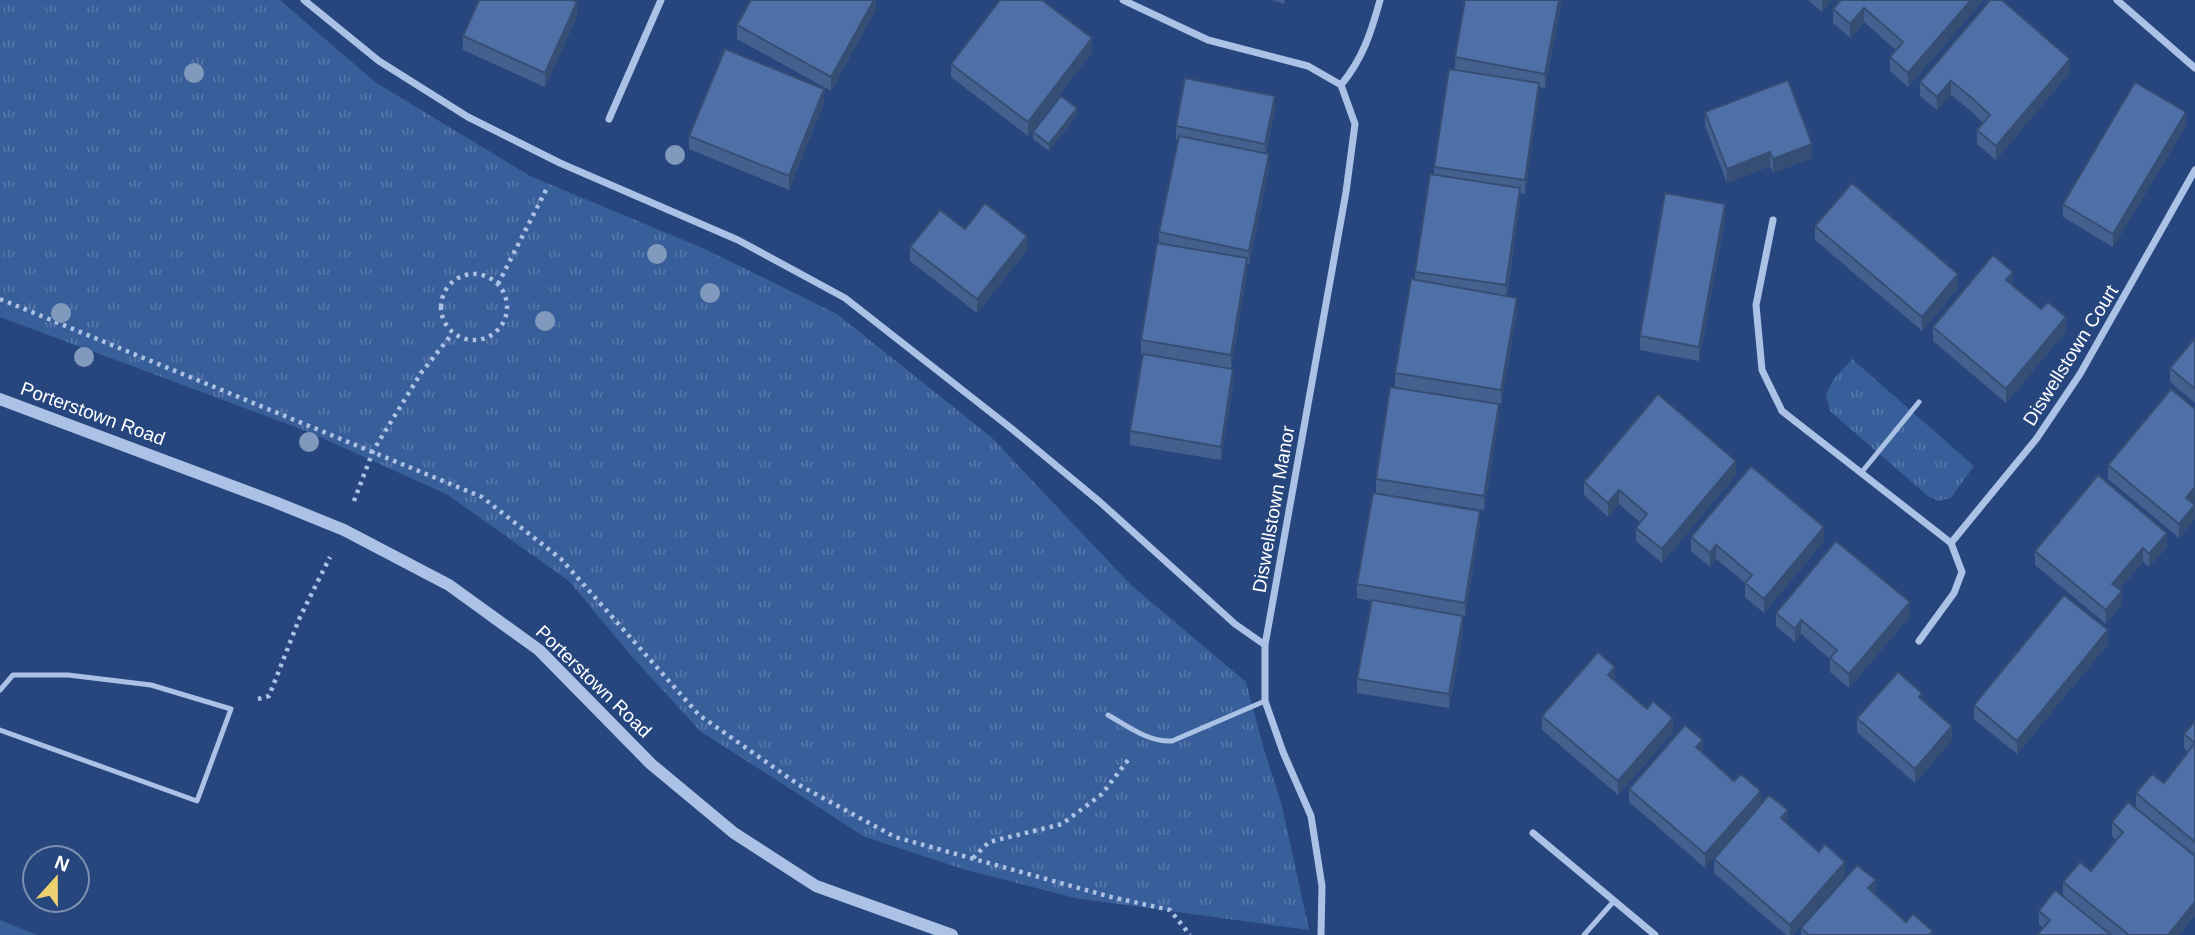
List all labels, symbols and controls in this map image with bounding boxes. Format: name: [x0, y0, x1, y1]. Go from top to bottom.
street label: Diswellstown Court: [2019, 281, 2123, 429]
street label: Porterstown Road: [18, 378, 168, 449]
street label: Diswellstown Manor: [1248, 423, 1299, 594]
street label: Porterstown Road: [532, 621, 656, 742]
north arrow: [21, 844, 91, 914]
text: N: [52, 851, 72, 876]

